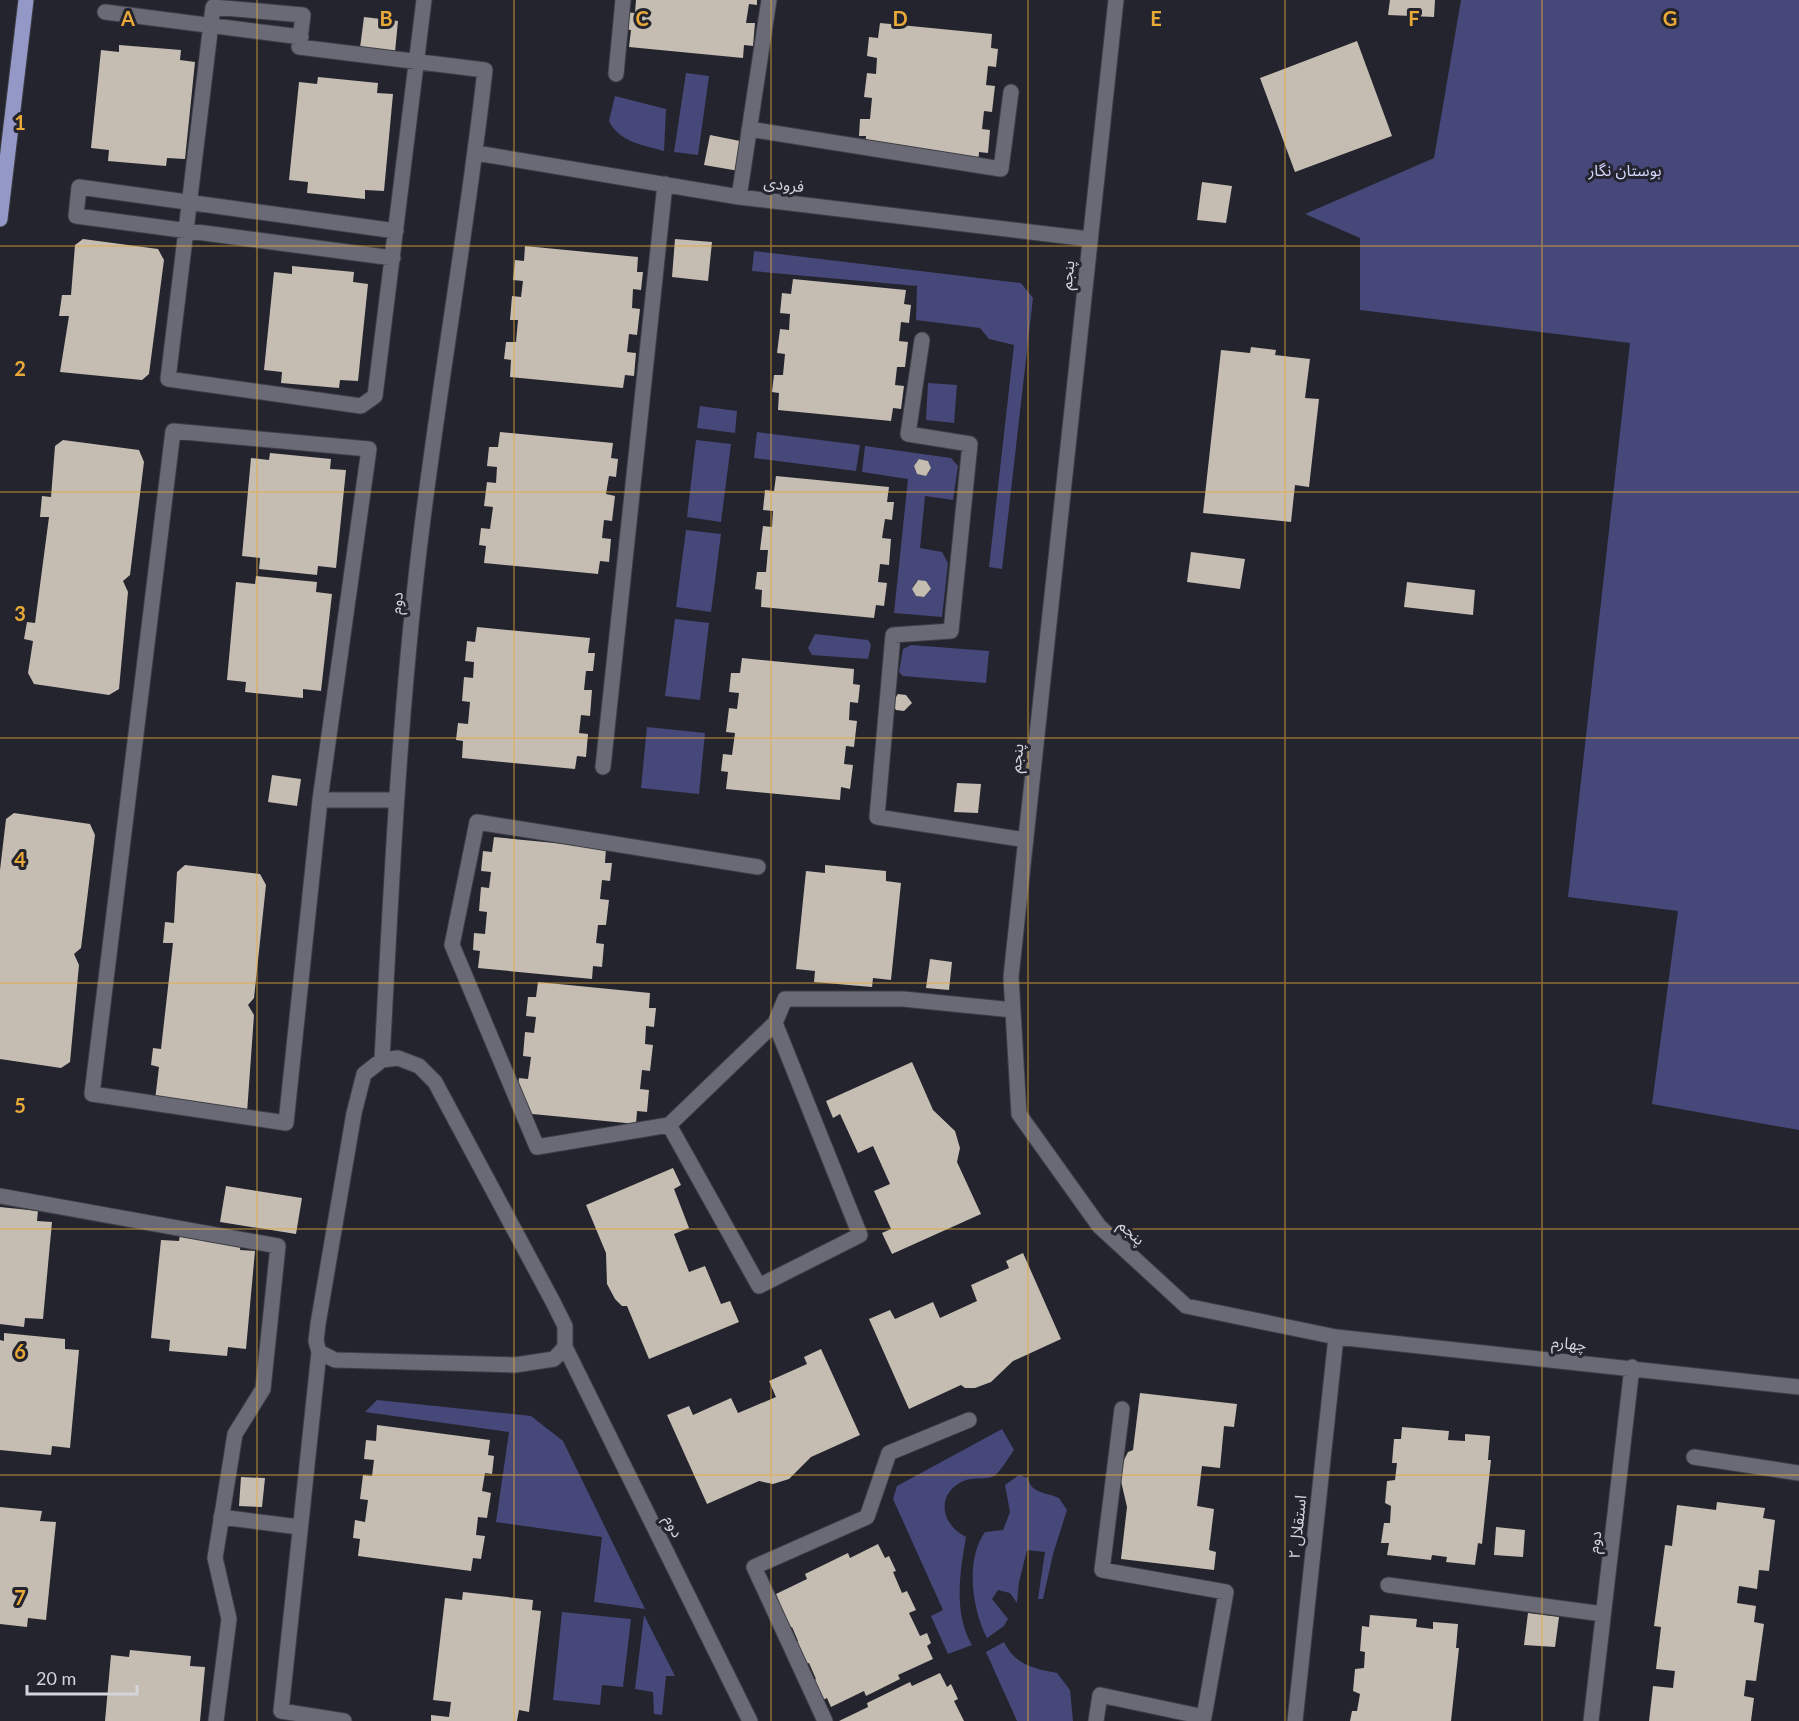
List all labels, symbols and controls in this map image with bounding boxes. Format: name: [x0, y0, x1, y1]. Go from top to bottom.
text: A: [120, 6, 135, 30]
text: B: [379, 6, 393, 30]
text: C: [635, 6, 649, 30]
text: D: [892, 6, 908, 30]
text: E: [1150, 6, 1162, 30]
text: F: [1408, 6, 1420, 30]
text: G: [1663, 6, 1677, 30]
text: 1: [14, 110, 26, 134]
park label: بوستان نگار: [1587, 160, 1662, 180]
street label: فرودی: [763, 172, 805, 196]
street label: پنجم: [1056, 259, 1081, 291]
text: 2: [14, 356, 26, 380]
street label: دوم: [385, 591, 410, 615]
text: 3: [14, 601, 26, 625]
street label: پنجم: [1005, 742, 1030, 774]
text: 4: [14, 847, 26, 871]
text: 5: [14, 1093, 26, 1117]
street label: پنجم: [1112, 1215, 1150, 1252]
street label: چهارم: [1550, 1331, 1588, 1358]
text: 6: [14, 1339, 26, 1363]
street label: استقلال ۲: [1284, 1494, 1311, 1560]
street label: دوم: [657, 1511, 688, 1542]
street label: دوم: [1583, 1530, 1608, 1555]
text: 7: [14, 1585, 26, 1609]
scale bar: [27, 1658, 136, 1696]
text: 20 m: [36, 1667, 76, 1689]

